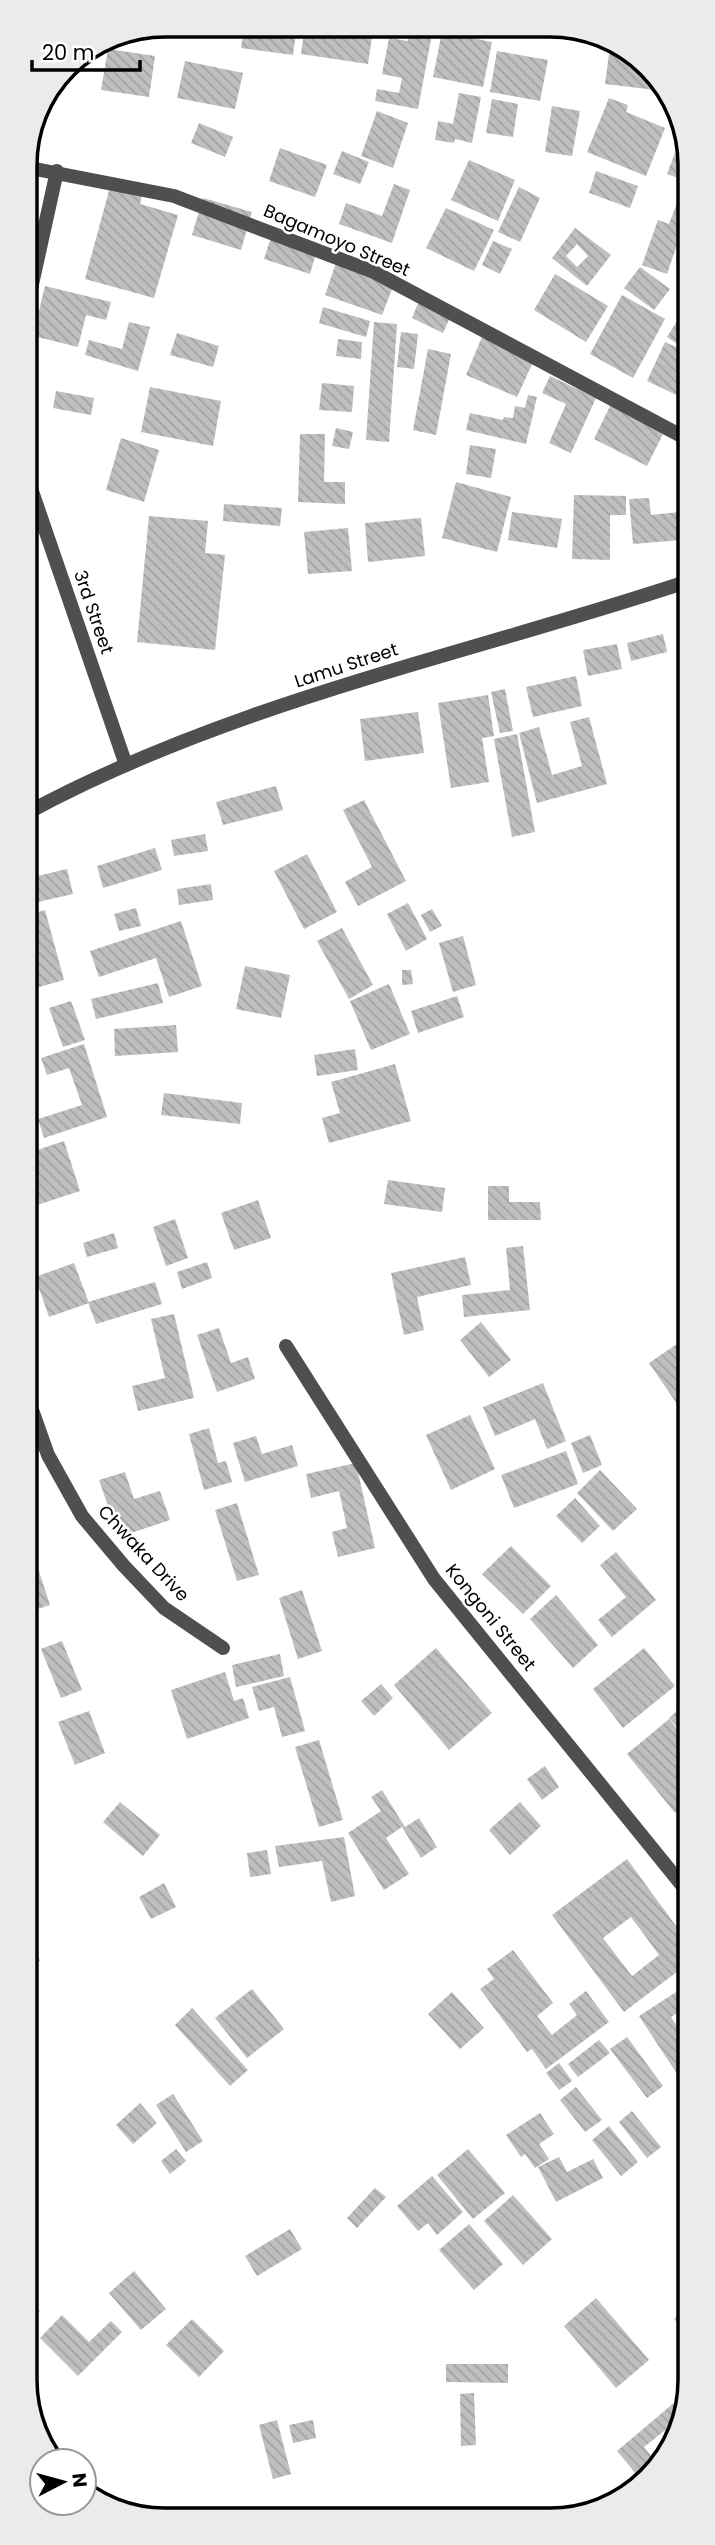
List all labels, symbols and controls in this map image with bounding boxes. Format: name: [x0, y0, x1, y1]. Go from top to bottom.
scale bar: [32, 28, 140, 72]
text: 20 m: [42, 38, 95, 67]
street label: Bagamoyo Street: [260, 198, 414, 282]
street label: 3rd Street: [68, 567, 120, 657]
street label: Lamu Street: [291, 636, 401, 694]
street label: Chwaka Drive: [93, 1499, 195, 1607]
street label: Kongoni Street: [440, 1558, 542, 1676]
north arrow: [28, 2447, 98, 2517]
text: N: [65, 2472, 94, 2489]

